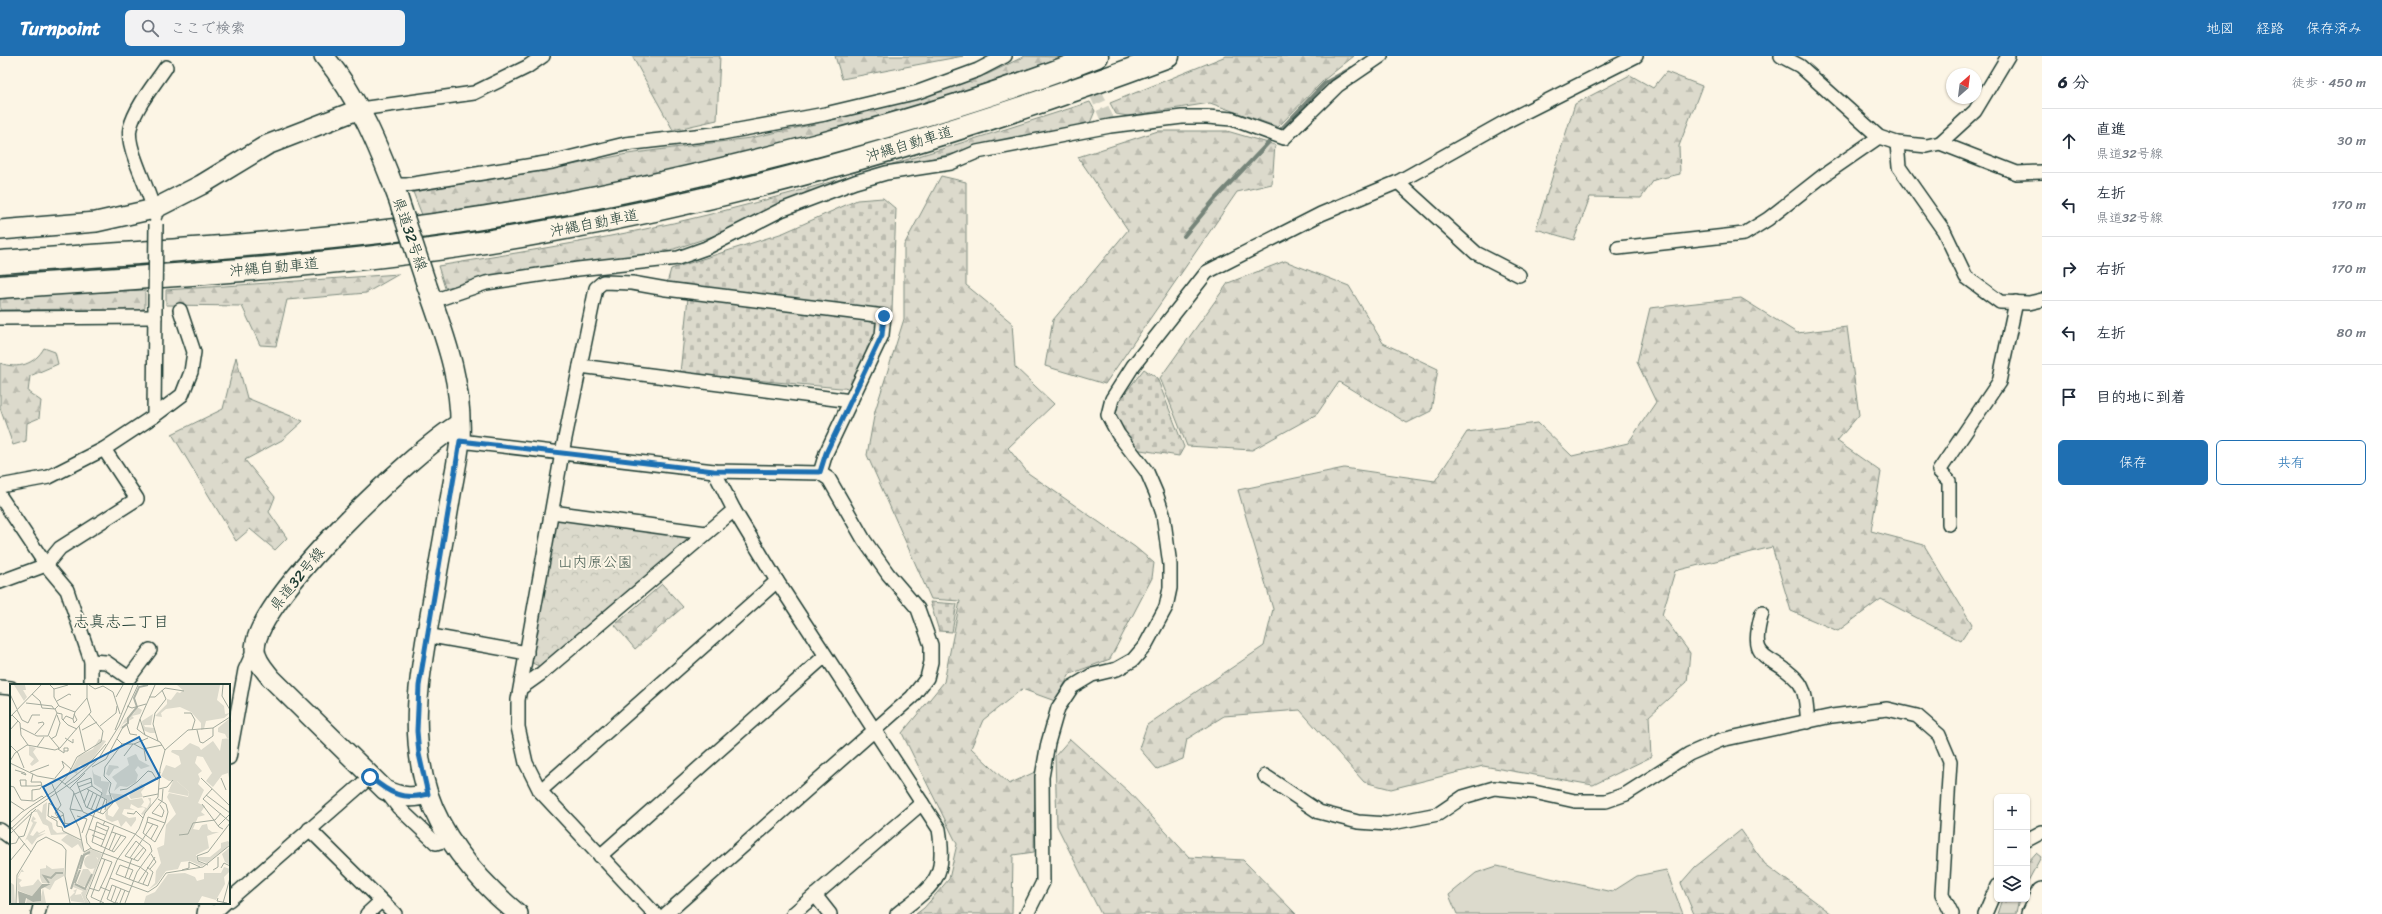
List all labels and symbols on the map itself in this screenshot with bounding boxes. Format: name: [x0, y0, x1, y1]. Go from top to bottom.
north arrow: [1946, 68, 1982, 104]
street label: 沖縄自動車道: [862, 118, 956, 170]
street label: 県道32号線: [385, 193, 435, 275]
street label: 沖縄自動車道: [547, 202, 641, 244]
street label: 沖縄自動車道: [228, 250, 320, 284]
route end: [875, 307, 893, 325]
street label: 県道32号線: [263, 541, 331, 617]
park label: 山内原公園: [557, 549, 633, 575]
district label: 志真志二丁目: [73, 607, 169, 636]
inset map: [10, 684, 230, 904]
route start: [361, 768, 379, 786]

